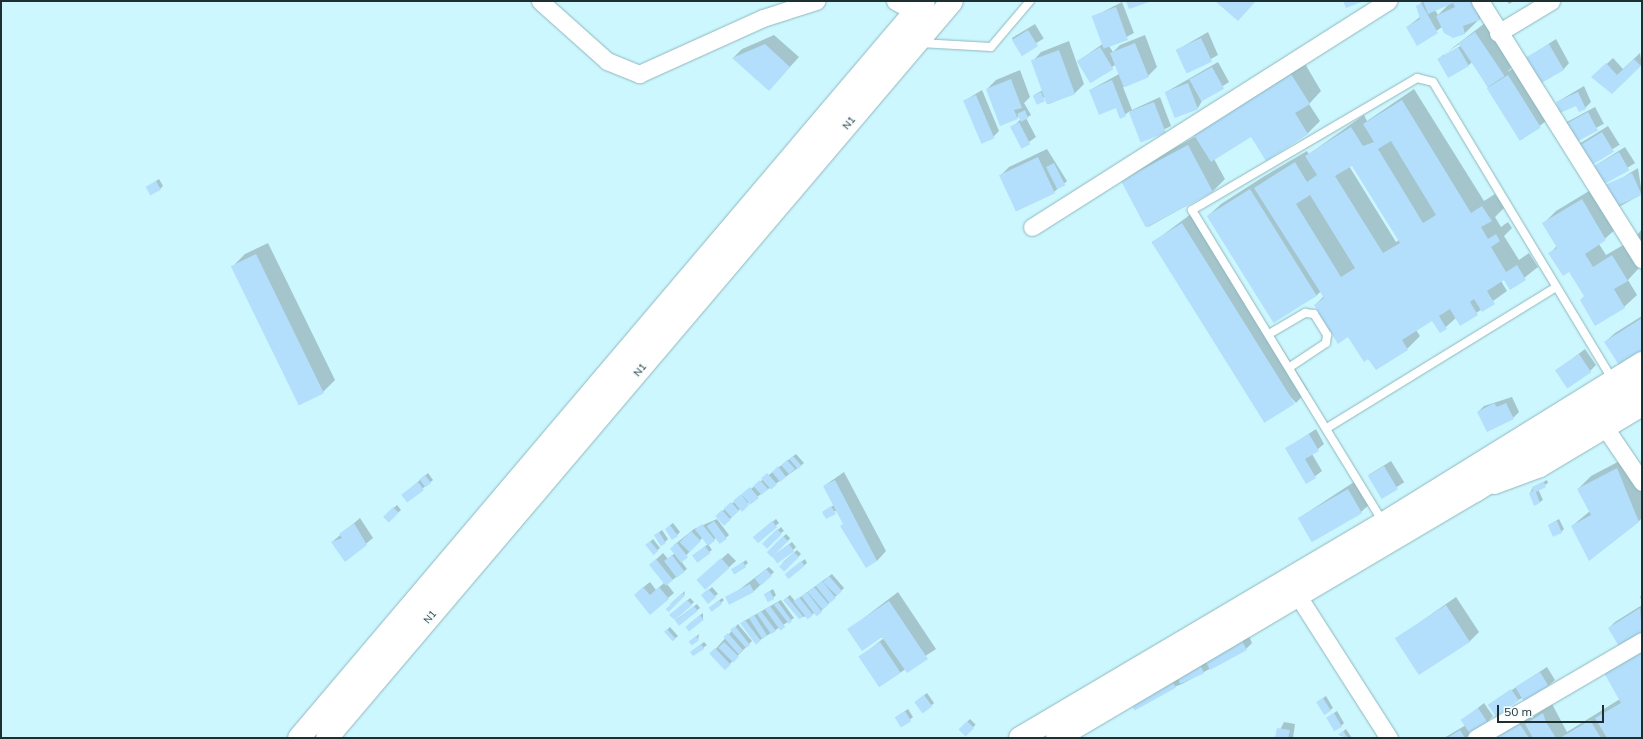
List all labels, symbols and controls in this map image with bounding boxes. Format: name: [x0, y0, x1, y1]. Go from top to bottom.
street label: N1: [840, 114, 858, 132]
street label: N1: [631, 361, 649, 379]
street label: N1: [421, 608, 439, 626]
scale bar: [1499, 697, 1606, 723]
text: 50 m: [1504, 704, 1532, 719]

